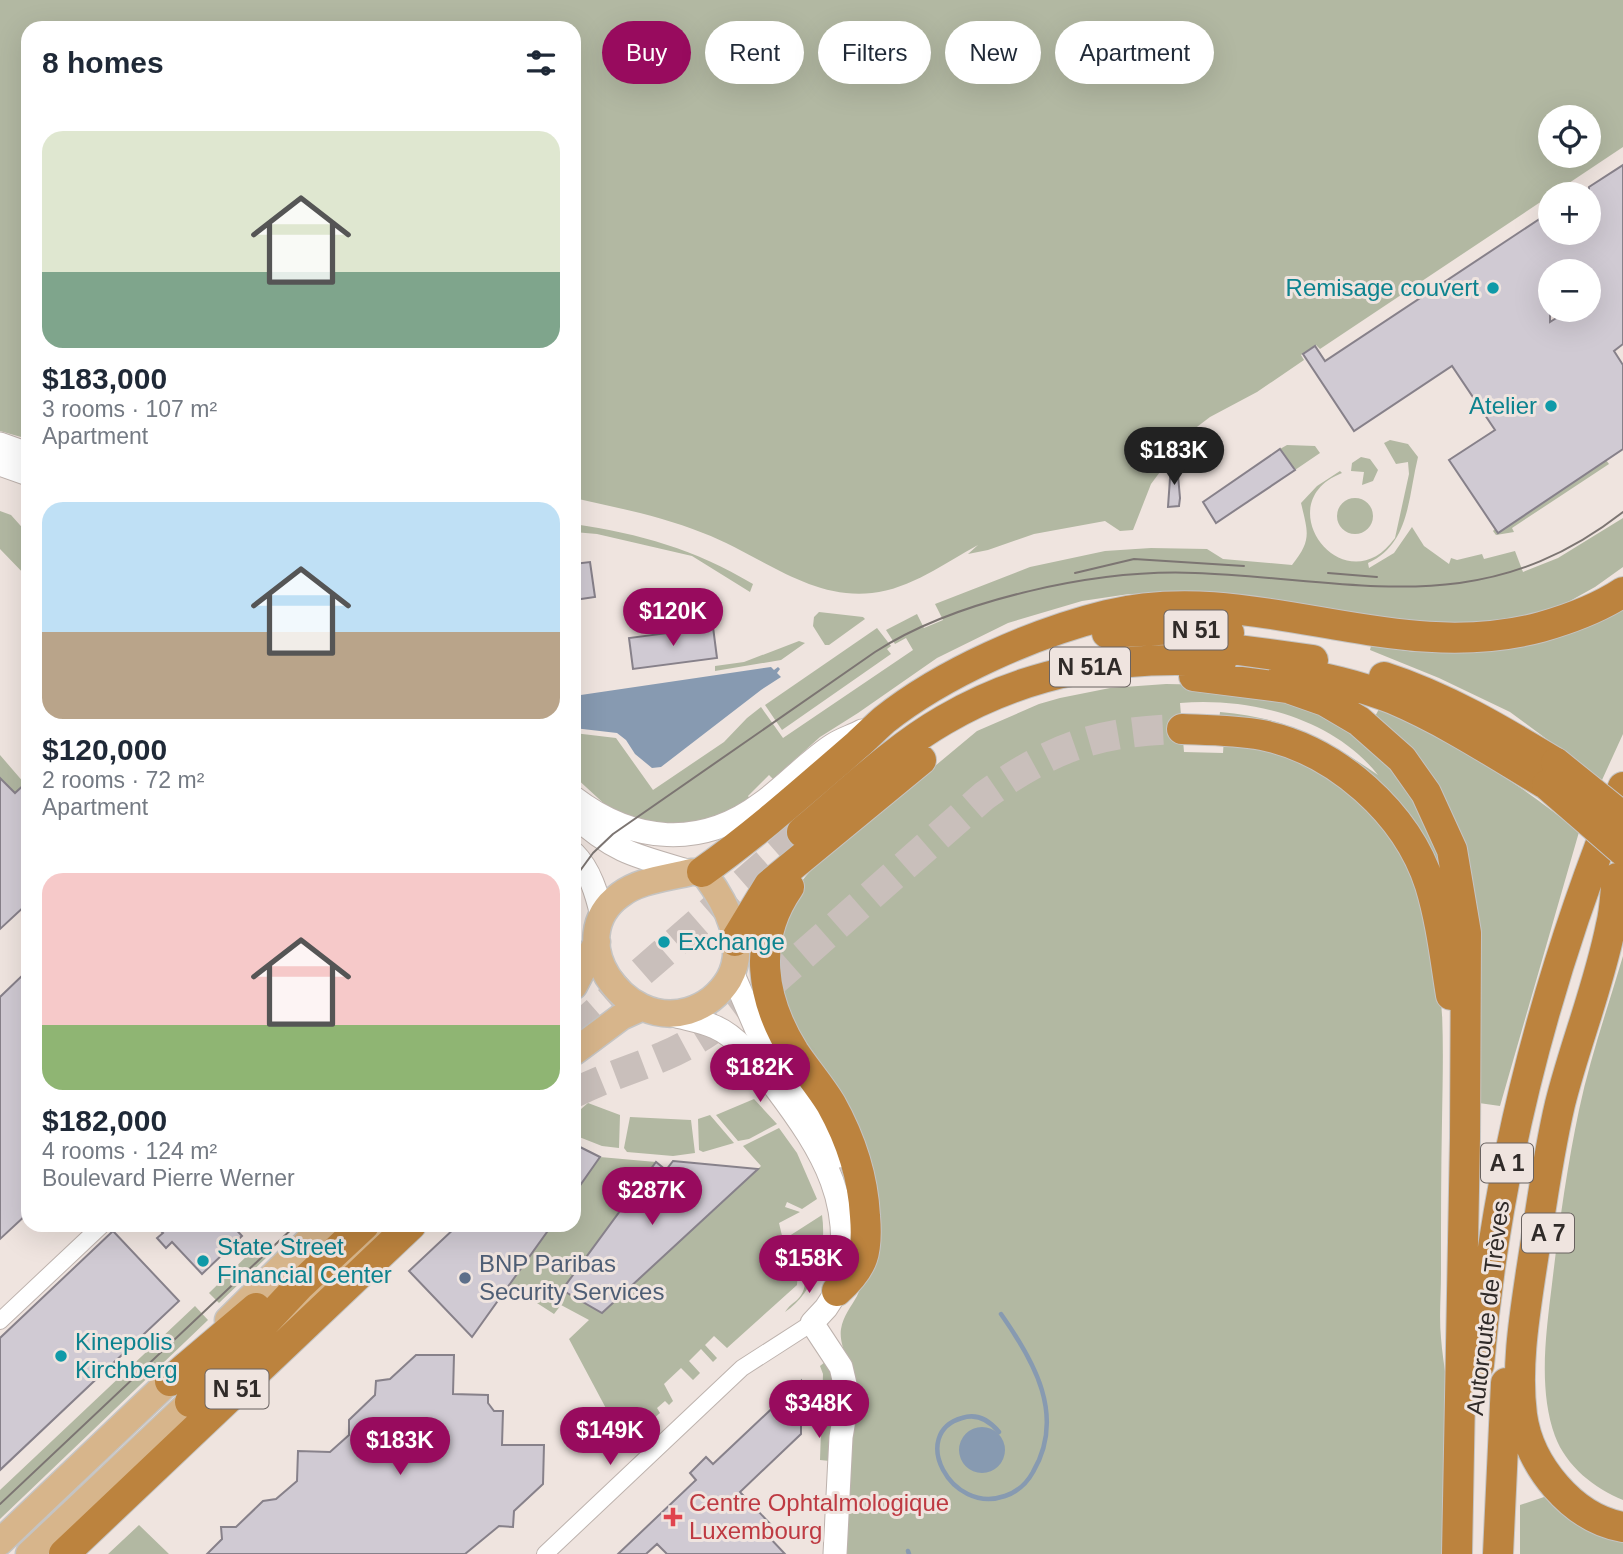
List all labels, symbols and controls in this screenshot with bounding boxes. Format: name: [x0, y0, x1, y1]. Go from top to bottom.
chip: Buy: [602, 21, 691, 84]
chip: Rent: [705, 21, 804, 84]
chip: Filters: [818, 21, 931, 84]
chip: New: [945, 21, 1041, 84]
chip: Apartment: [1055, 21, 1214, 84]
icon: filters: [522, 44, 560, 82]
text: 8 homes: [42, 46, 164, 79]
map controls: [1538, 105, 1601, 322]
button: locate: [1538, 105, 1601, 168]
icon: home: [238, 177, 364, 303]
button: +: [1538, 182, 1601, 245]
button: −: [1538, 259, 1601, 322]
place label: Remisage couvert: [1286, 274, 1479, 301]
marker: Remisage couvert: [1485, 280, 1501, 296]
text: $183,000: [42, 362, 167, 395]
place label: Atelier: [1469, 392, 1537, 419]
text: 3 rooms · 107 m²: [42, 396, 217, 422]
marker: Atelier: [1543, 398, 1559, 414]
text: Apartment: [42, 423, 148, 449]
pin: $183K: [1125, 428, 1223, 487]
text: $183K: [1140, 437, 1208, 463]
icon: home: [238, 548, 364, 674]
pin: $120K: [624, 588, 722, 648]
text: $120K: [639, 598, 707, 624]
road number: N 51: [1164, 610, 1228, 650]
road number: N 51A: [1050, 648, 1130, 687]
text: $120,000: [42, 733, 167, 766]
text: 2 rooms · 72 m²: [42, 767, 204, 793]
text: Apartment: [42, 794, 148, 820]
icon: home: [238, 919, 364, 1045]
place label: Exchange: [678, 928, 785, 955]
marker: Exchange: [656, 934, 672, 950]
pin: $182K: [711, 1044, 809, 1104]
text: $182K: [726, 1054, 794, 1080]
text: $182,000: [42, 1104, 167, 1137]
text: 4 rooms · 124 m²: [42, 1138, 217, 1164]
road number: A 1: [1481, 1144, 1533, 1182]
text: Boulevard Pierre Werner: [42, 1165, 295, 1191]
pin: $287K: [603, 1168, 701, 1227]
text: $287K: [618, 1177, 686, 1203]
street label: Autoroute de Trèves: [1461, 1199, 1514, 1417]
road number: A 7: [1522, 1214, 1574, 1252]
place label: State Street Financial Center: [217, 1233, 392, 1288]
pin: $158K: [760, 1236, 858, 1295]
text: $158K: [775, 1245, 843, 1271]
place label: BNP Paribas Security Services: [479, 1250, 664, 1305]
marker: State Street Financial Center: [195, 1253, 211, 1269]
marker: BNP Paribas Security Services: [457, 1270, 473, 1286]
place label: Kinepolis Kirchberg: [75, 1328, 178, 1383]
marker: Kinepolis Kirchberg: [53, 1348, 69, 1364]
road number: N 51: [205, 1370, 268, 1408]
pin: $348K: [770, 1380, 868, 1440]
text: $348K: [785, 1390, 853, 1416]
pin: $149K: [561, 1408, 659, 1467]
text: $149K: [576, 1417, 644, 1443]
pin: $183K: [351, 1418, 449, 1477]
text: $183K: [366, 1427, 434, 1453]
place label: Centre Ophtalmologique Luxembourg: [689, 1489, 949, 1544]
marker: Centre Ophtalmologique Luxembourg: [663, 1507, 683, 1527]

